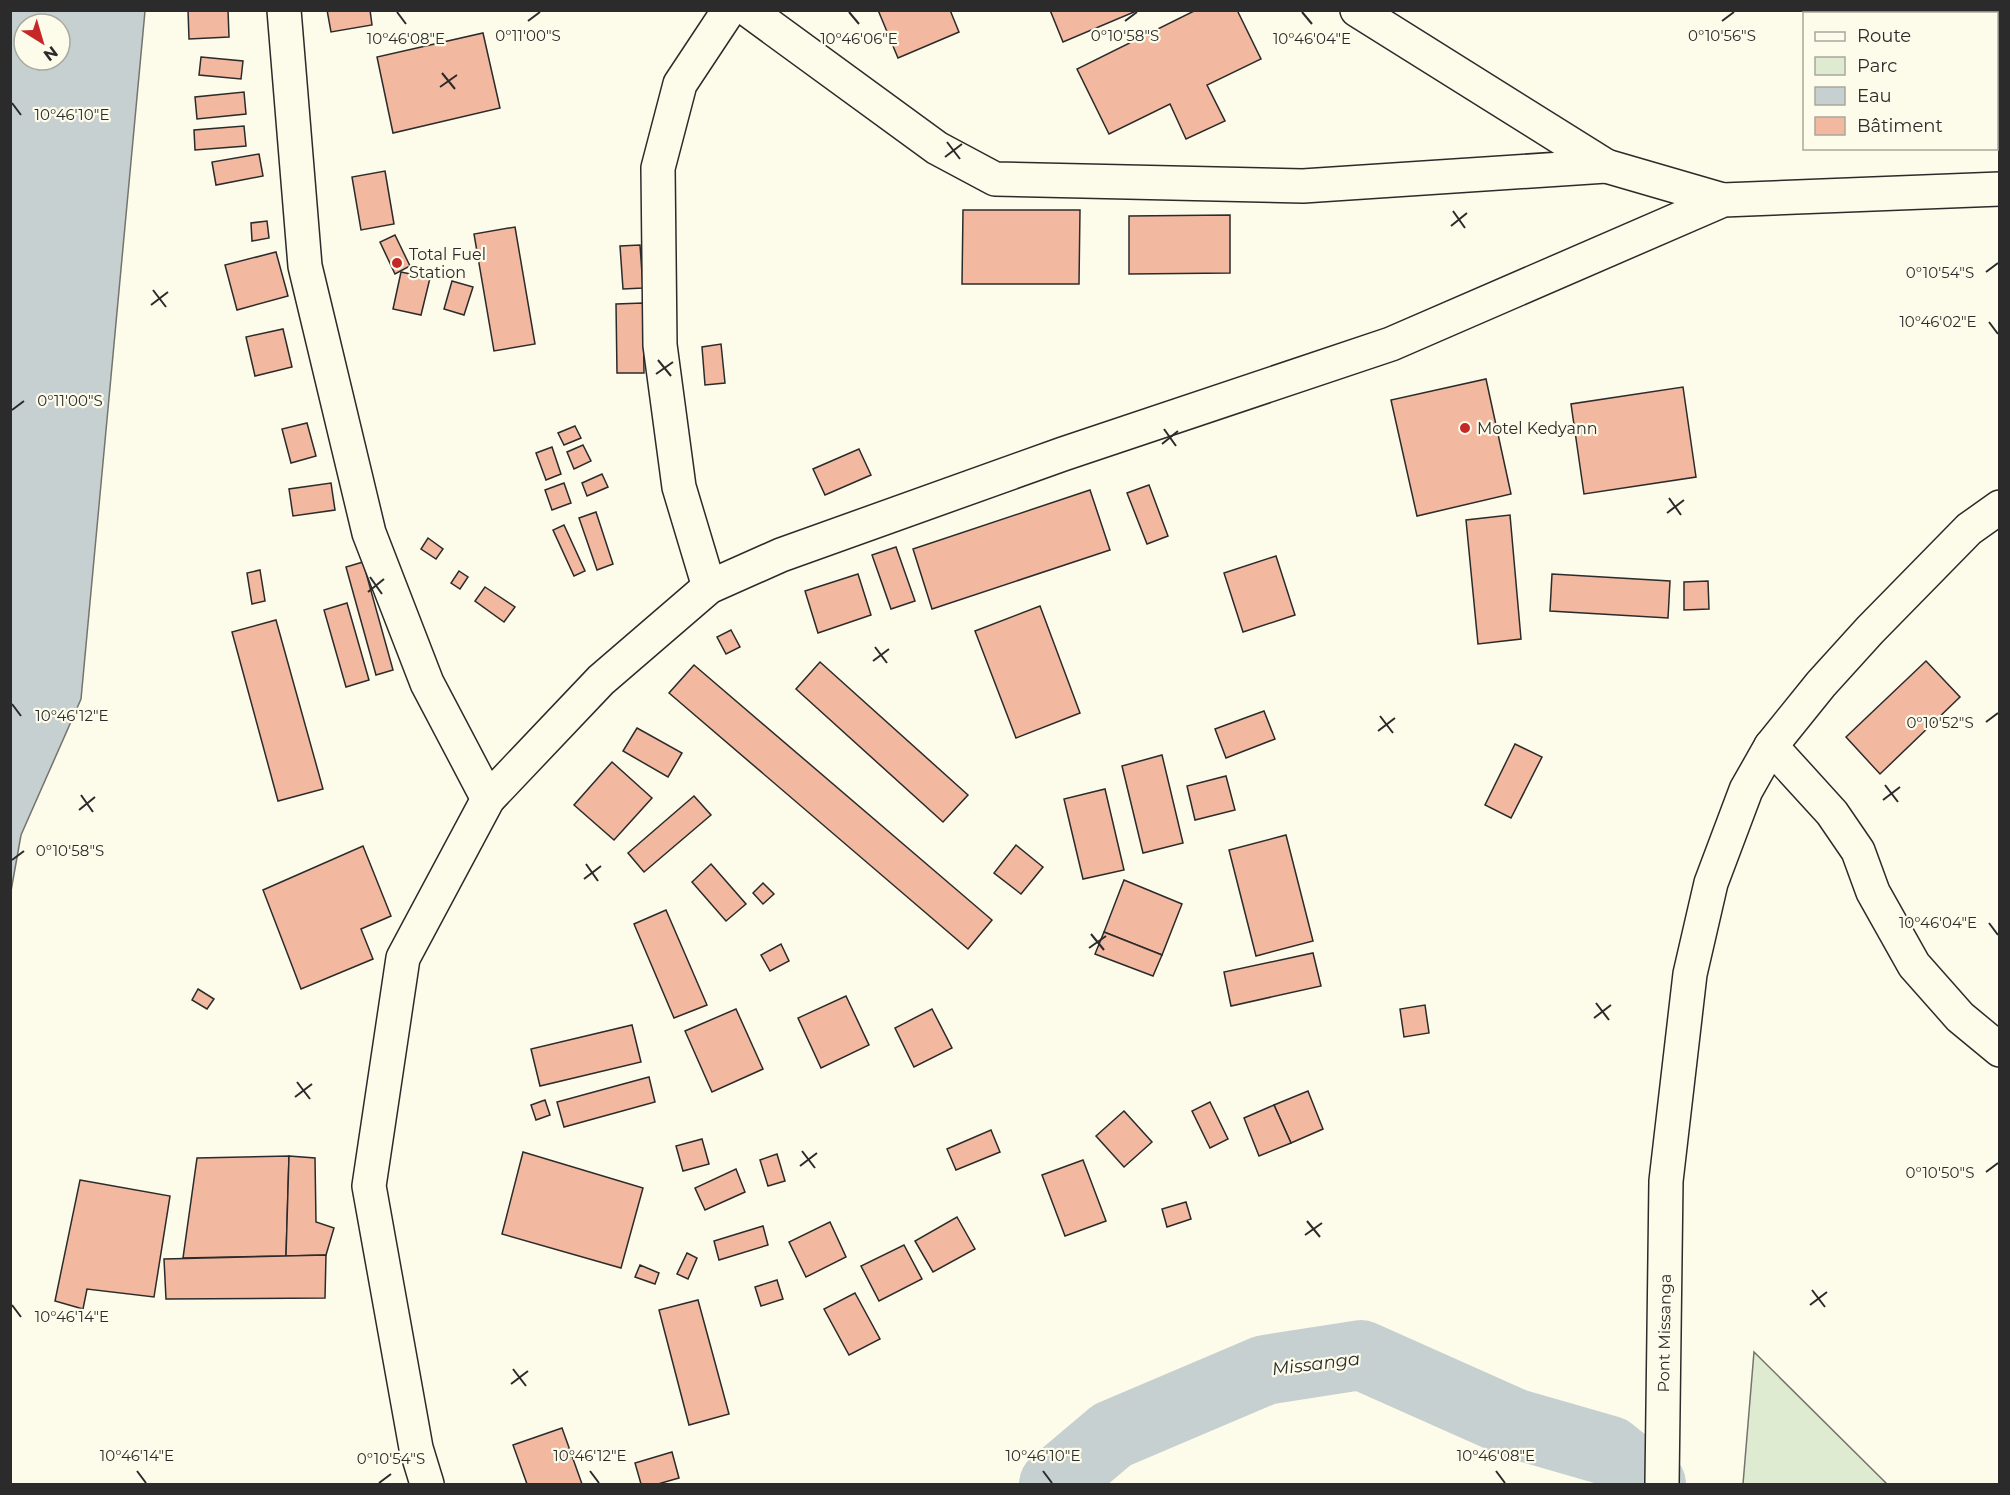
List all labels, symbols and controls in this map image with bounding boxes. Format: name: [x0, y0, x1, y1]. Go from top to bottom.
north arrow: [12, 12, 72, 72]
legend: [1803, 12, 1998, 150]
text: Route: [1857, 25, 1911, 47]
text: 0°11'00"S: [495, 26, 561, 45]
text: 0°10'58"S: [1091, 26, 1159, 45]
text: 0°10'56"S: [1688, 26, 1756, 45]
text: 10°46'08"E: [367, 29, 445, 48]
text: 10°46'06"E: [820, 29, 898, 48]
text: 10°46'04"E: [1273, 29, 1351, 48]
text: N: [40, 42, 62, 65]
text: Parc: [1857, 55, 1897, 77]
text: Eau: [1857, 85, 1892, 107]
text: 10°46'10"E: [35, 105, 109, 124]
text: Bâtiment: [1857, 115, 1943, 137]
place label: Total Fuel Station: [409, 245, 486, 282]
marker: Total Fuel Station: [390, 256, 404, 270]
text: 0°10'54"S: [1906, 263, 1974, 282]
text: 10°46'02"E: [1899, 312, 1977, 331]
text: 0°11'00"S: [37, 391, 103, 410]
place label: Motel Kedyann: [1477, 419, 1598, 438]
marker: Motel Kedyann: [1458, 421, 1472, 435]
text: 10°46'12"E: [35, 706, 109, 725]
text: 0°10'52"S: [1906, 713, 1974, 732]
text: 0°10'58"S: [36, 841, 104, 860]
text: 10°46'04"E: [1899, 913, 1977, 932]
text: 0°10'50"S: [1906, 1163, 1974, 1182]
street label: Pont Missanga: [1654, 1274, 1675, 1393]
text: 10°46'14"E: [35, 1307, 109, 1326]
water label: Missanga: [1271, 1348, 1361, 1380]
text: 10°46'14"E: [100, 1446, 174, 1465]
text: 10°46'12"E: [553, 1446, 627, 1465]
text: 10°46'10"E: [1006, 1446, 1080, 1465]
text: 10°46'08"E: [1457, 1446, 1535, 1465]
text: 0°10'54"S: [357, 1449, 425, 1468]

